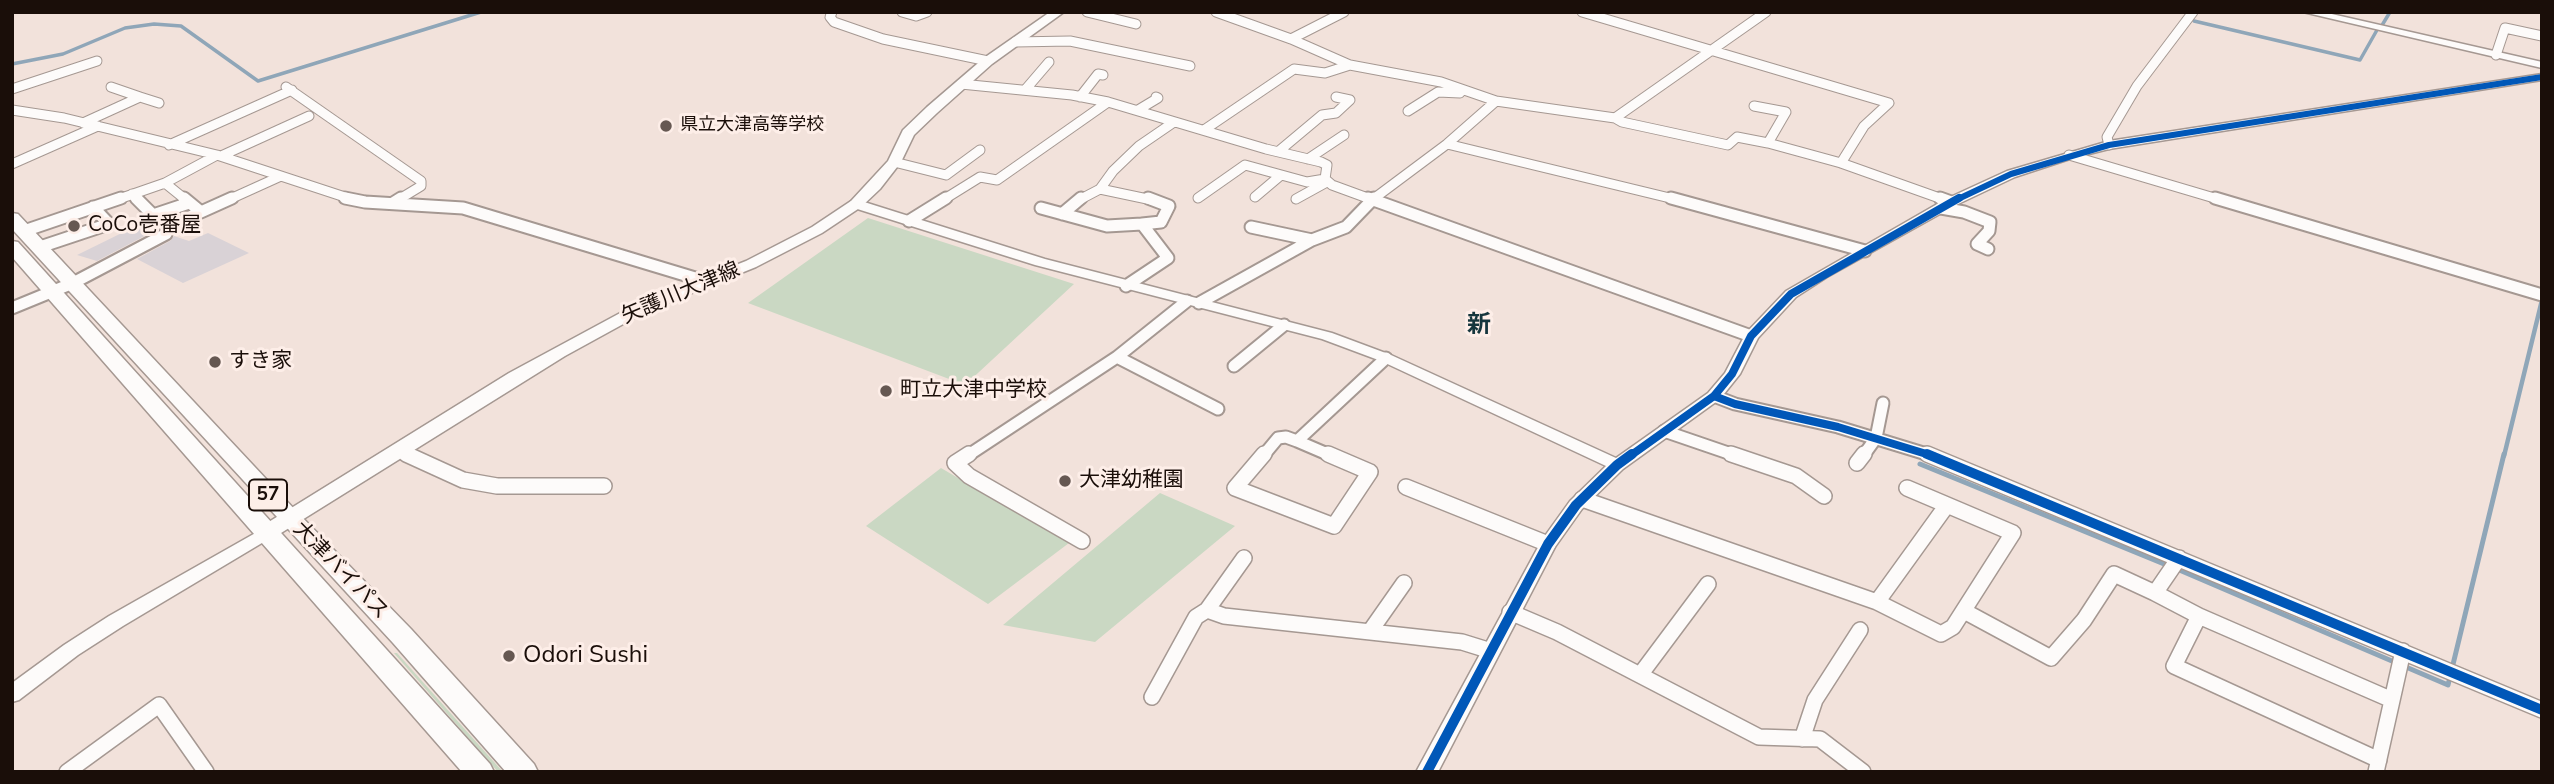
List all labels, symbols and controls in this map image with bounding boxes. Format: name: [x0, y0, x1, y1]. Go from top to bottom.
place label: 県立大津高等学校: [680, 115, 824, 137]
marker: 県立大津高等学校: [658, 118, 674, 134]
place label: CoCo壱番屋: [88, 213, 201, 239]
marker: CoCo壱番屋: [66, 218, 82, 234]
street label: 矢護川大津線: [618, 258, 744, 330]
district label: 新: [1467, 312, 1491, 340]
place label: すき家: [229, 349, 292, 375]
marker: すき家: [207, 354, 223, 370]
place label: 町立大津中学校: [900, 378, 1047, 404]
marker: 町立大津中学校: [878, 383, 894, 399]
place label: 大津幼稚園: [1079, 468, 1184, 494]
marker: 大津幼稚園: [1057, 473, 1073, 489]
road number: 57: [249, 480, 287, 510]
street label: 大津バイパス: [287, 517, 393, 625]
place label: Odori Sushi: [523, 642, 648, 670]
marker: Odori Sushi: [501, 648, 517, 664]

